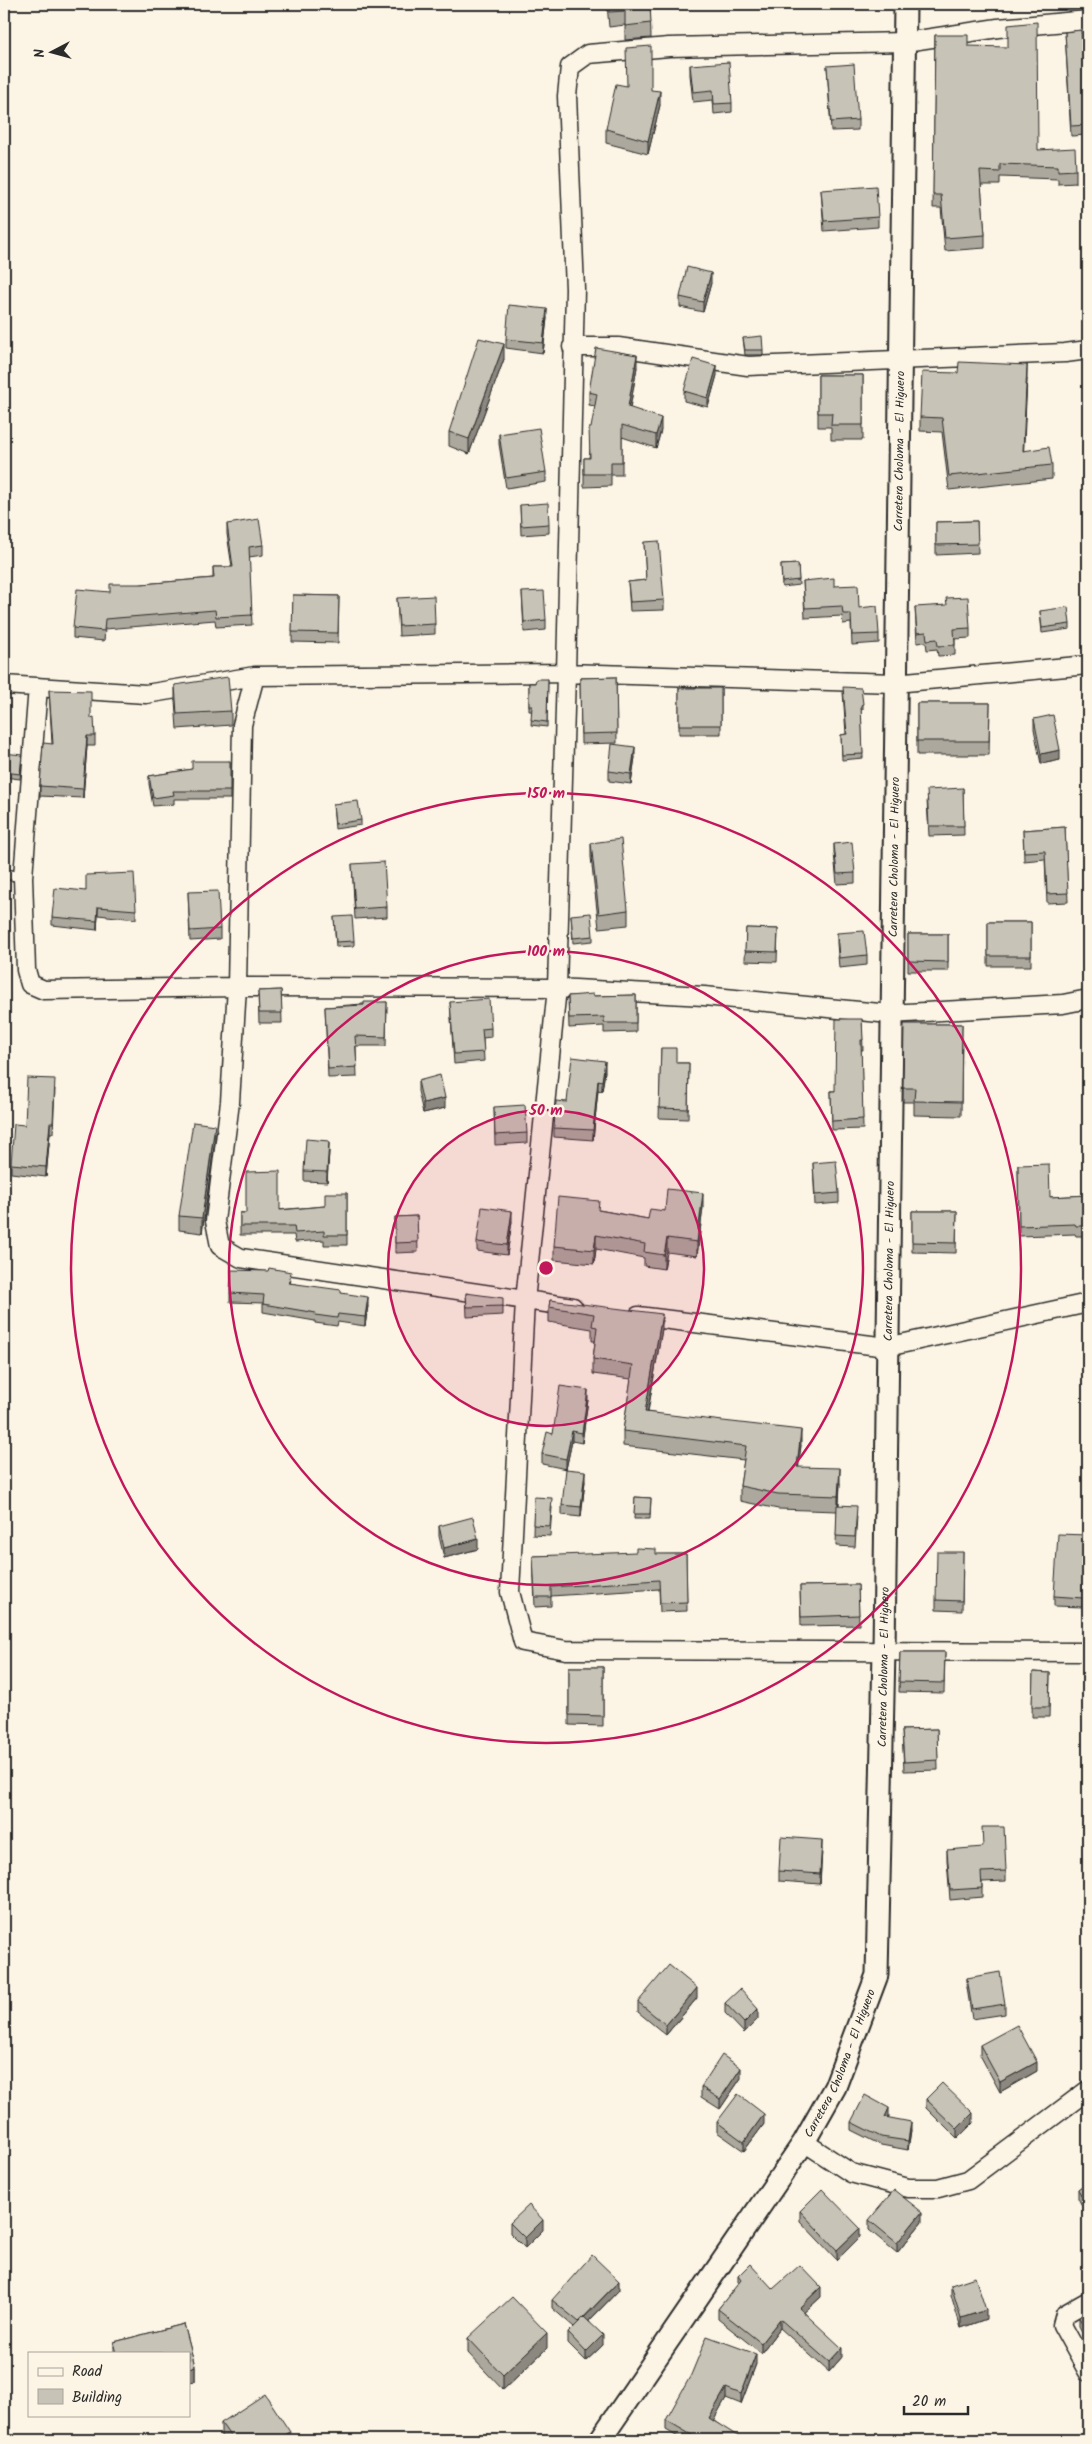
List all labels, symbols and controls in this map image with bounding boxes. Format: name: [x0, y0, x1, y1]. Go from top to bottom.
north arrow: [28, 28, 78, 78]
text: N: [29, 48, 51, 59]
street label: Carretera Choloma - El Higuero: [889, 371, 910, 531]
street label: Carretera Choloma - El Higuero: [884, 777, 905, 937]
text: 150 m: [527, 782, 565, 806]
text: 100 m: [527, 940, 565, 964]
text: 50 m: [528, 1099, 563, 1123]
street label: Carretera Choloma - El Higuero: [878, 1181, 899, 1341]
centre of rings: [537, 1259, 555, 1277]
street label: Carretera Choloma - El Higuero: [872, 1587, 894, 1747]
street label: Carretera Choloma - El Higuero: [799, 1986, 880, 2141]
legend: [28, 2352, 190, 2416]
text: Road: [72, 2360, 103, 2384]
scale bar: [904, 2384, 968, 2416]
text: Building: [72, 2386, 122, 2410]
text: 20 m: [912, 2390, 946, 2414]

